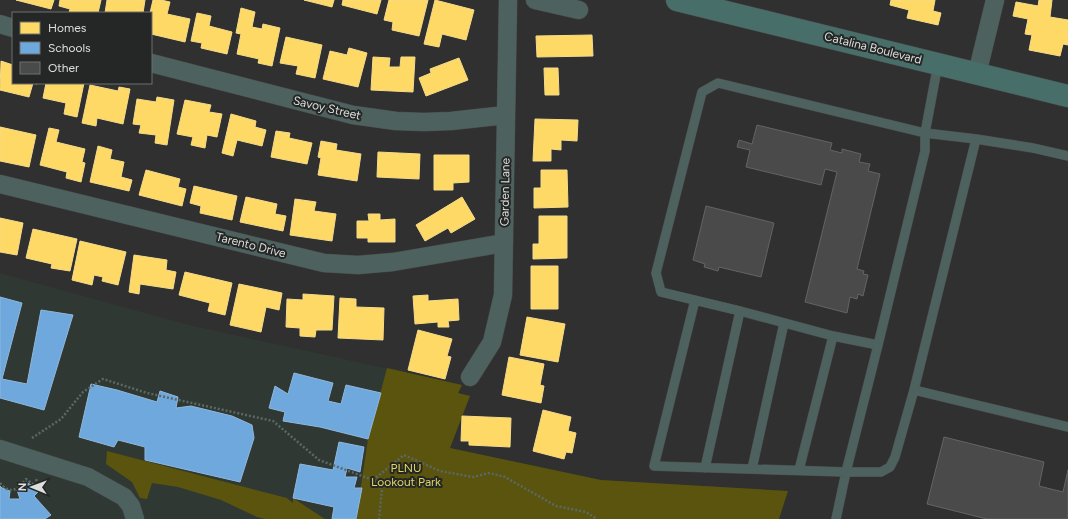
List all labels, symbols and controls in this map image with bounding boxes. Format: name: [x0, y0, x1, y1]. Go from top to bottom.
legend: [12, 12, 152, 84]
text: Homes: [48, 21, 87, 35]
street label: Catalina Boulevard: [823, 29, 923, 67]
text: Schools: [48, 41, 91, 55]
text: Other: [48, 61, 79, 75]
street label: Savoy Street: [292, 93, 363, 123]
street label: Garden Lane: [497, 157, 513, 226]
street label: Tarento Drive: [215, 230, 288, 261]
park label: PLNU Lookout Park: [371, 461, 441, 489]
north arrow: [12, 467, 52, 507]
text: N: [16, 482, 29, 491]

